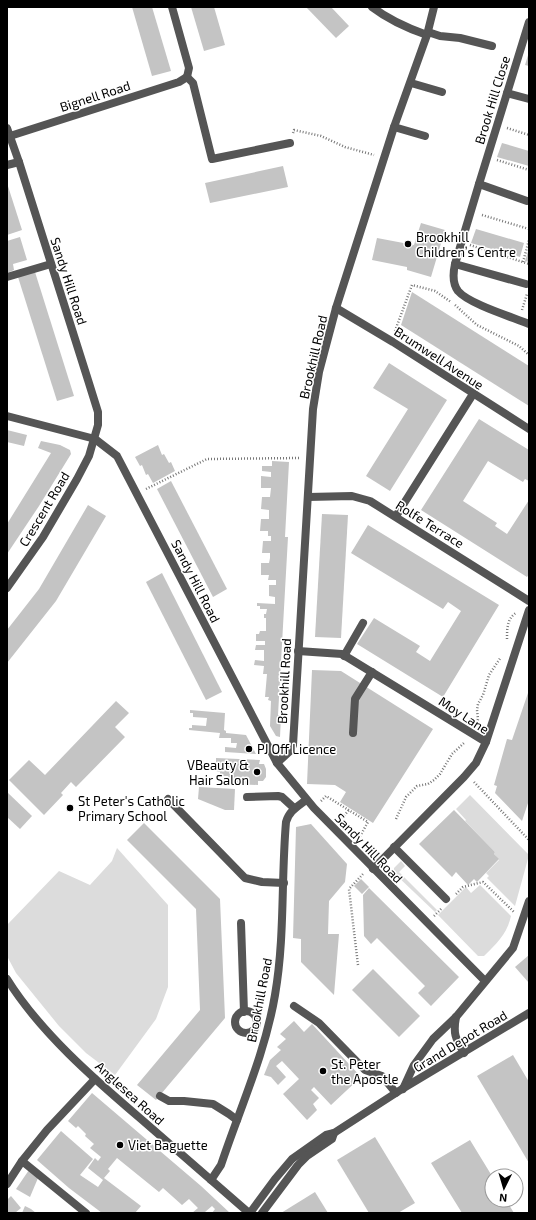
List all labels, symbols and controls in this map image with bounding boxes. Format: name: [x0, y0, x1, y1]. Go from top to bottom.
street label: Brook Hill Close: [471, 54, 513, 146]
street label: Bignell Road: [58, 77, 132, 115]
place label: Brookhill Children’s Centre: [416, 229, 516, 260]
street label: Sandy Hill Road: [47, 235, 91, 327]
marker: Brookhill Children’s Centre: [403, 239, 413, 249]
street label: Brookhill Road: [296, 314, 330, 400]
street label: Brumwell Avenue: [391, 323, 487, 393]
street label: Crescent Road: [15, 469, 73, 549]
street label: Rolfe Terrace: [393, 497, 467, 551]
street label: Sandy Hill Road: [168, 537, 224, 625]
street label: Brookhill Road: [274, 638, 294, 724]
street label: Moy Lane: [436, 693, 492, 737]
place label: PJ Off Licence: [257, 741, 336, 757]
marker: PJ Off Licence: [244, 744, 254, 754]
place label: VBeauty & Hair Salon: [187, 757, 249, 788]
marker: VBeauty & Hair Salon: [252, 767, 262, 777]
place label: St Peter's Catholic Primary School: [78, 793, 185, 824]
marker: St Peter's Catholic Primary School: [65, 803, 75, 813]
street label: Sandy Hill Road: [332, 810, 406, 886]
street label: Brookhill Road: [243, 957, 275, 1043]
street label: Grand Depot Road: [410, 1007, 510, 1075]
place label: St. Peter the Apostle: [331, 1056, 399, 1087]
street label: Anglesea Road: [92, 1058, 168, 1128]
marker: St. Peter the Apostle: [318, 1066, 328, 1076]
place label: Viet Baguette: [128, 1137, 208, 1153]
marker: Viet Baguette: [115, 1140, 125, 1150]
north arrow: [484, 1168, 524, 1208]
text: N: [499, 1192, 508, 1205]

